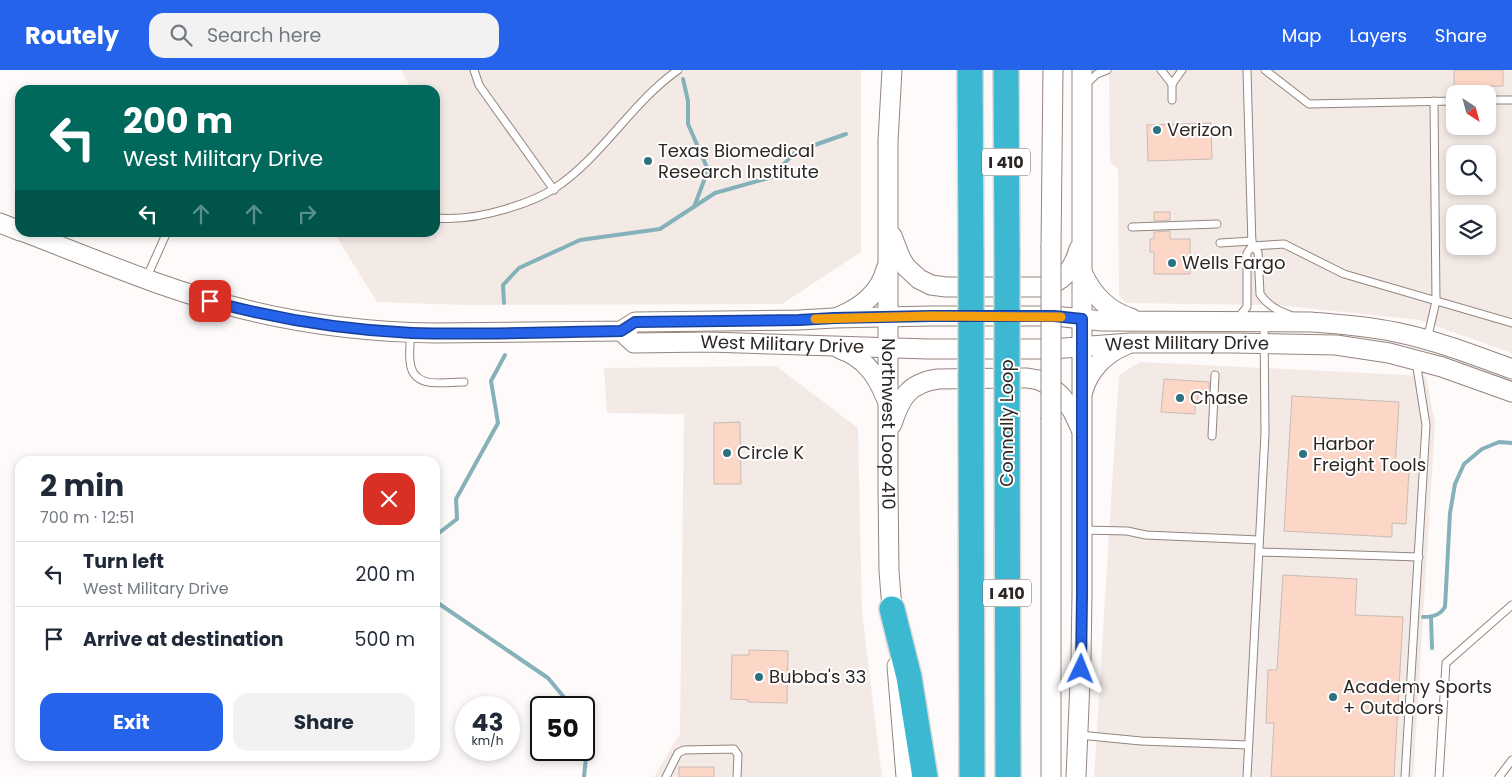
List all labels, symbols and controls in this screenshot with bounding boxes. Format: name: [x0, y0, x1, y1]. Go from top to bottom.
search box: [149, 13, 499, 58]
text: Routely: [25, 19, 119, 52]
icon: search: [167, 21, 195, 49]
text: Search here: [207, 22, 321, 49]
text: Map: [1282, 23, 1322, 48]
text: Layers: [1350, 23, 1407, 48]
text: Share: [1435, 23, 1487, 48]
north arrow: [1446, 85, 1496, 135]
map controls: [1446, 85, 1496, 255]
text: 200 m: [123, 96, 233, 145]
icon: left: [40, 105, 105, 170]
place label: Verizon: [1167, 117, 1233, 142]
marker: Verizon: [1151, 124, 1163, 136]
place label: Texas Biomedical Research Institute: [658, 138, 819, 184]
text: West Military Drive: [123, 143, 323, 174]
button: search: [1446, 145, 1496, 195]
road number: I 410: [982, 148, 1030, 175]
marker: Texas Biomedical Research Institute: [642, 155, 654, 167]
icon: left: [134, 200, 162, 228]
icon: ahead: [187, 200, 215, 228]
icon: ahead: [240, 200, 268, 228]
icon: right: [293, 200, 321, 228]
button: layers: [1446, 205, 1496, 255]
place label: Wells Fargo: [1182, 250, 1285, 275]
marker: Wells Fargo: [1166, 257, 1178, 269]
pin: [189, 280, 231, 322]
icon: arrive: [196, 287, 224, 315]
street label: West Military Drive: [700, 329, 865, 359]
street label: West Military Drive: [1104, 330, 1269, 357]
street label: Northwest Loop 410: [876, 338, 901, 510]
street label: Connally Loop: [994, 359, 1019, 487]
place label: Chase: [1190, 385, 1248, 410]
marker: Chase: [1174, 392, 1186, 404]
place label: Harbor Freight Tools: [1313, 431, 1426, 477]
place label: Circle K: [737, 440, 804, 465]
marker: Circle K: [721, 447, 733, 459]
marker: Harbor Freight Tools: [1297, 448, 1309, 460]
text: 2 min: [40, 464, 124, 507]
button: close: [363, 473, 415, 525]
text: 700 m · 12:51: [40, 506, 134, 529]
text: Turn left: [83, 548, 164, 575]
icon: left: [40, 560, 68, 588]
text: 200 m: [356, 561, 415, 588]
text: West Military Drive: [83, 577, 229, 600]
road number: I 410: [983, 579, 1031, 606]
icon: arrive: [40, 625, 68, 653]
text: Arrive at destination: [83, 626, 284, 653]
text: 500 m: [355, 626, 415, 653]
position arrow: [1054, 642, 1106, 694]
place label: Bubba's 33: [769, 664, 866, 689]
marker: Bubba's 33: [753, 671, 765, 683]
place label: Academy Sports + Outdoors: [1343, 674, 1492, 720]
marker: Academy Sports + Outdoors: [1327, 691, 1339, 703]
button: Exit: [40, 693, 223, 751]
button: Share: [233, 693, 415, 751]
speed limit sign: 50: [530, 696, 595, 761]
text: 43: [471, 705, 504, 740]
text: km/h: [472, 732, 503, 749]

